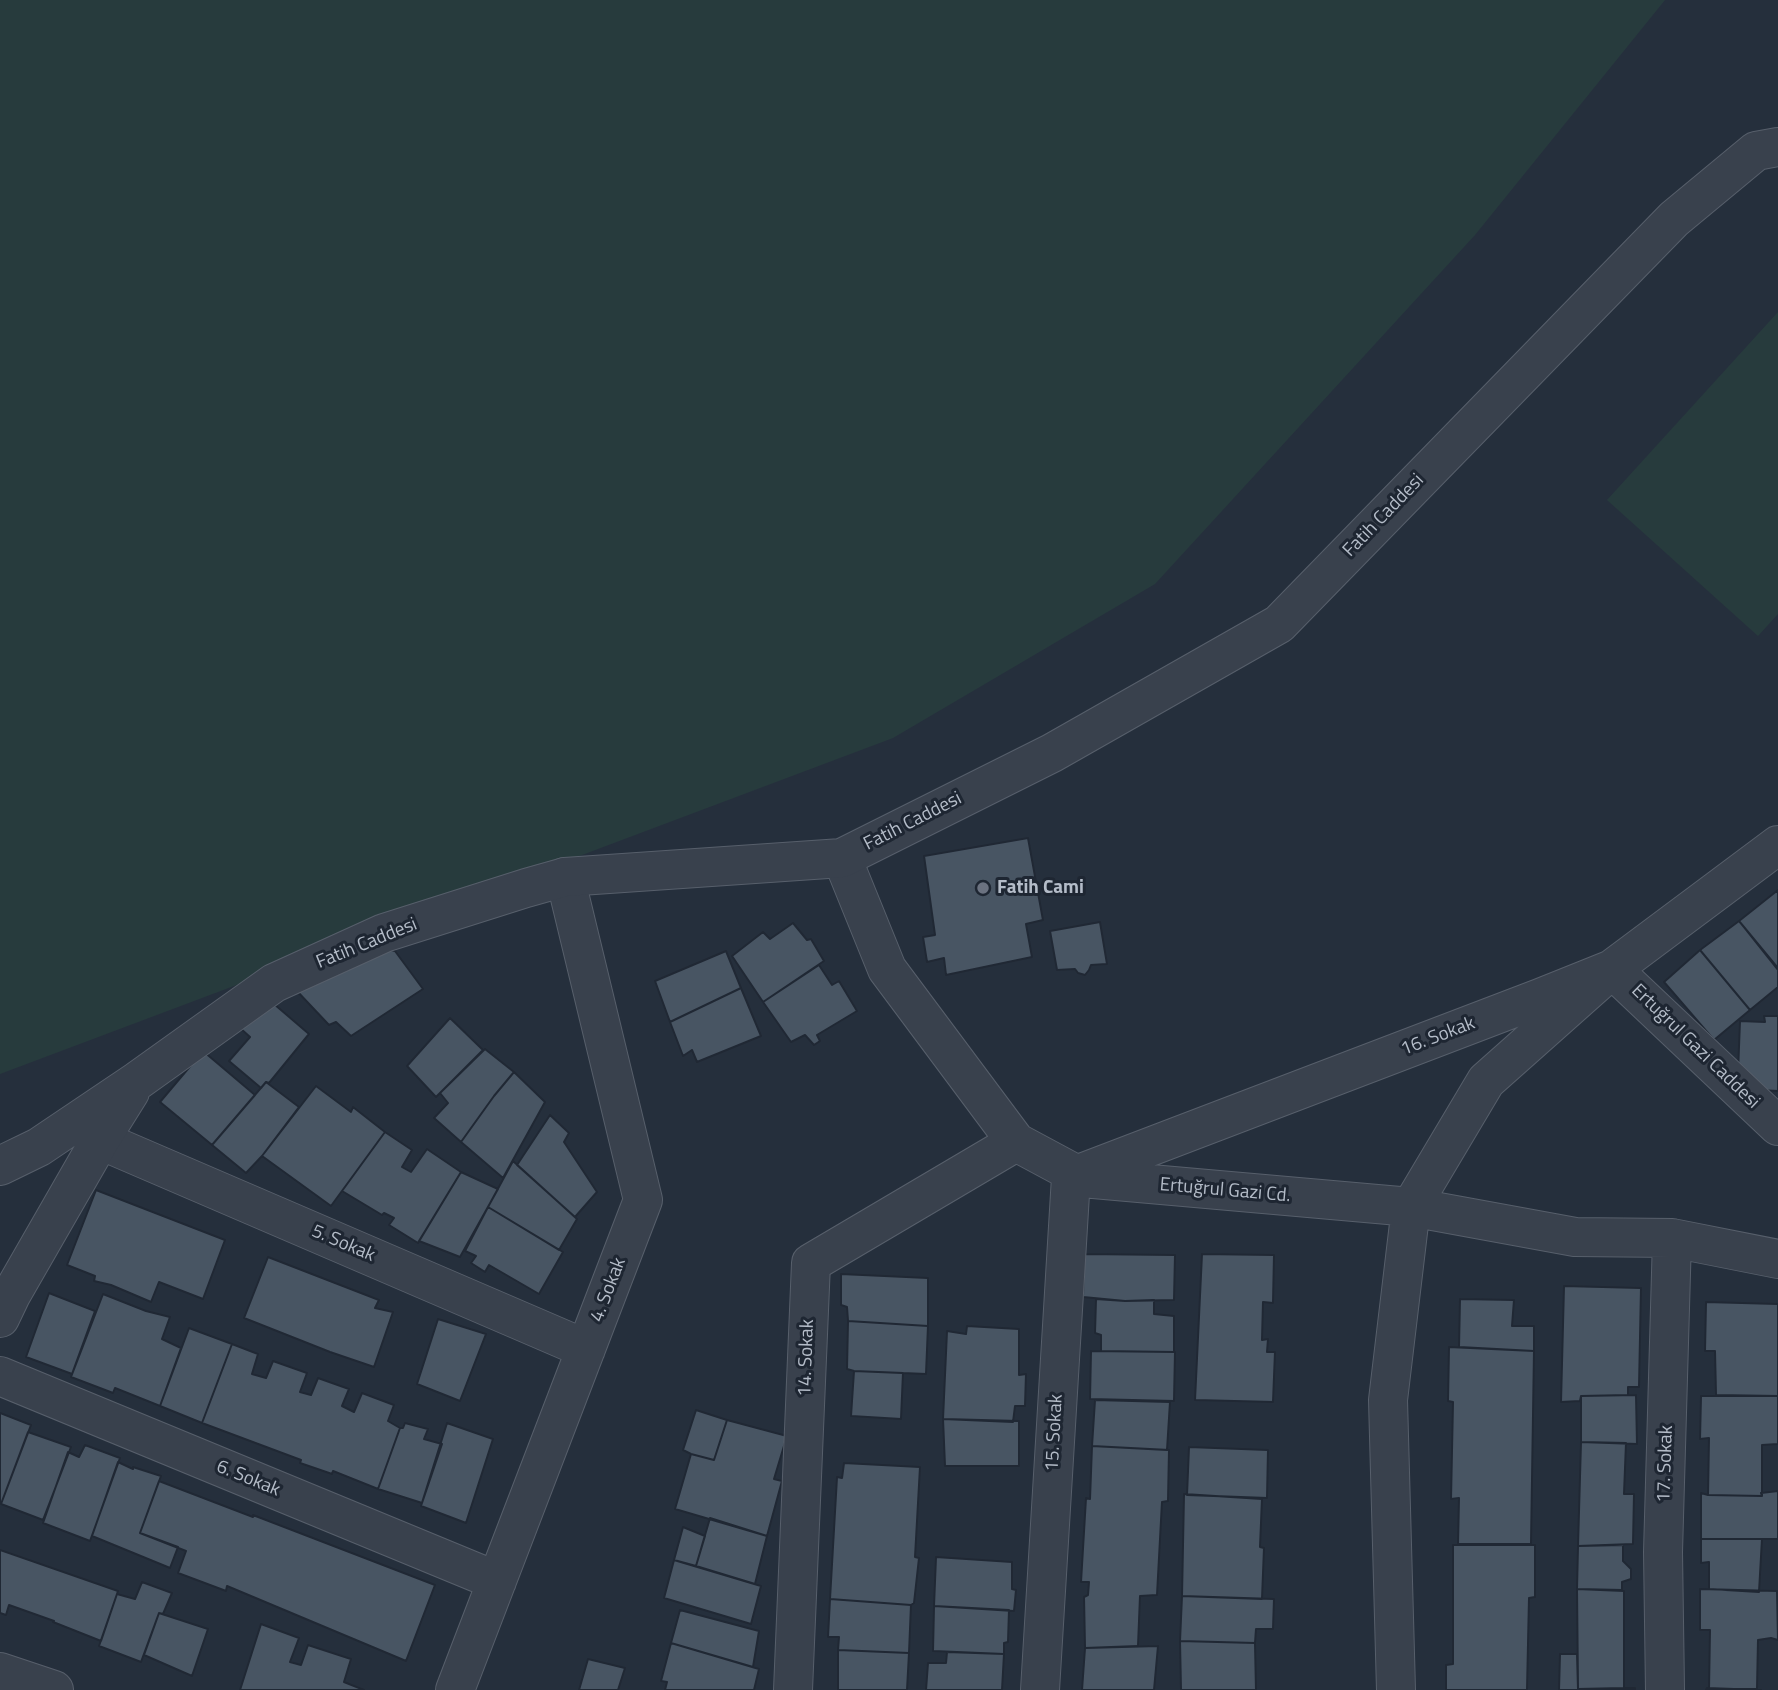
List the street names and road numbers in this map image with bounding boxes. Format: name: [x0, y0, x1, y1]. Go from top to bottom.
street label: Fatih Caddesi: [1339, 470, 1429, 562]
street label: Fatih Caddesi: [860, 788, 966, 856]
street label: Fatih Caddesi: [313, 913, 421, 975]
street label: Ertuğrul Gazi Caddesi: [1626, 980, 1764, 1114]
street label: 16. Sokak: [1398, 1012, 1478, 1062]
street label: Ertuğrul Gazi Cd.: [1159, 1174, 1291, 1208]
street label: 5. Sokak: [308, 1220, 378, 1268]
street label: 4. Sokak: [586, 1255, 632, 1325]
street label: 14. Sokak: [794, 1319, 820, 1397]
street label: 15. Sokak: [1042, 1394, 1068, 1472]
street label: 17. Sokak: [1653, 1425, 1679, 1503]
street label: 6. Sokak: [213, 1456, 283, 1502]

